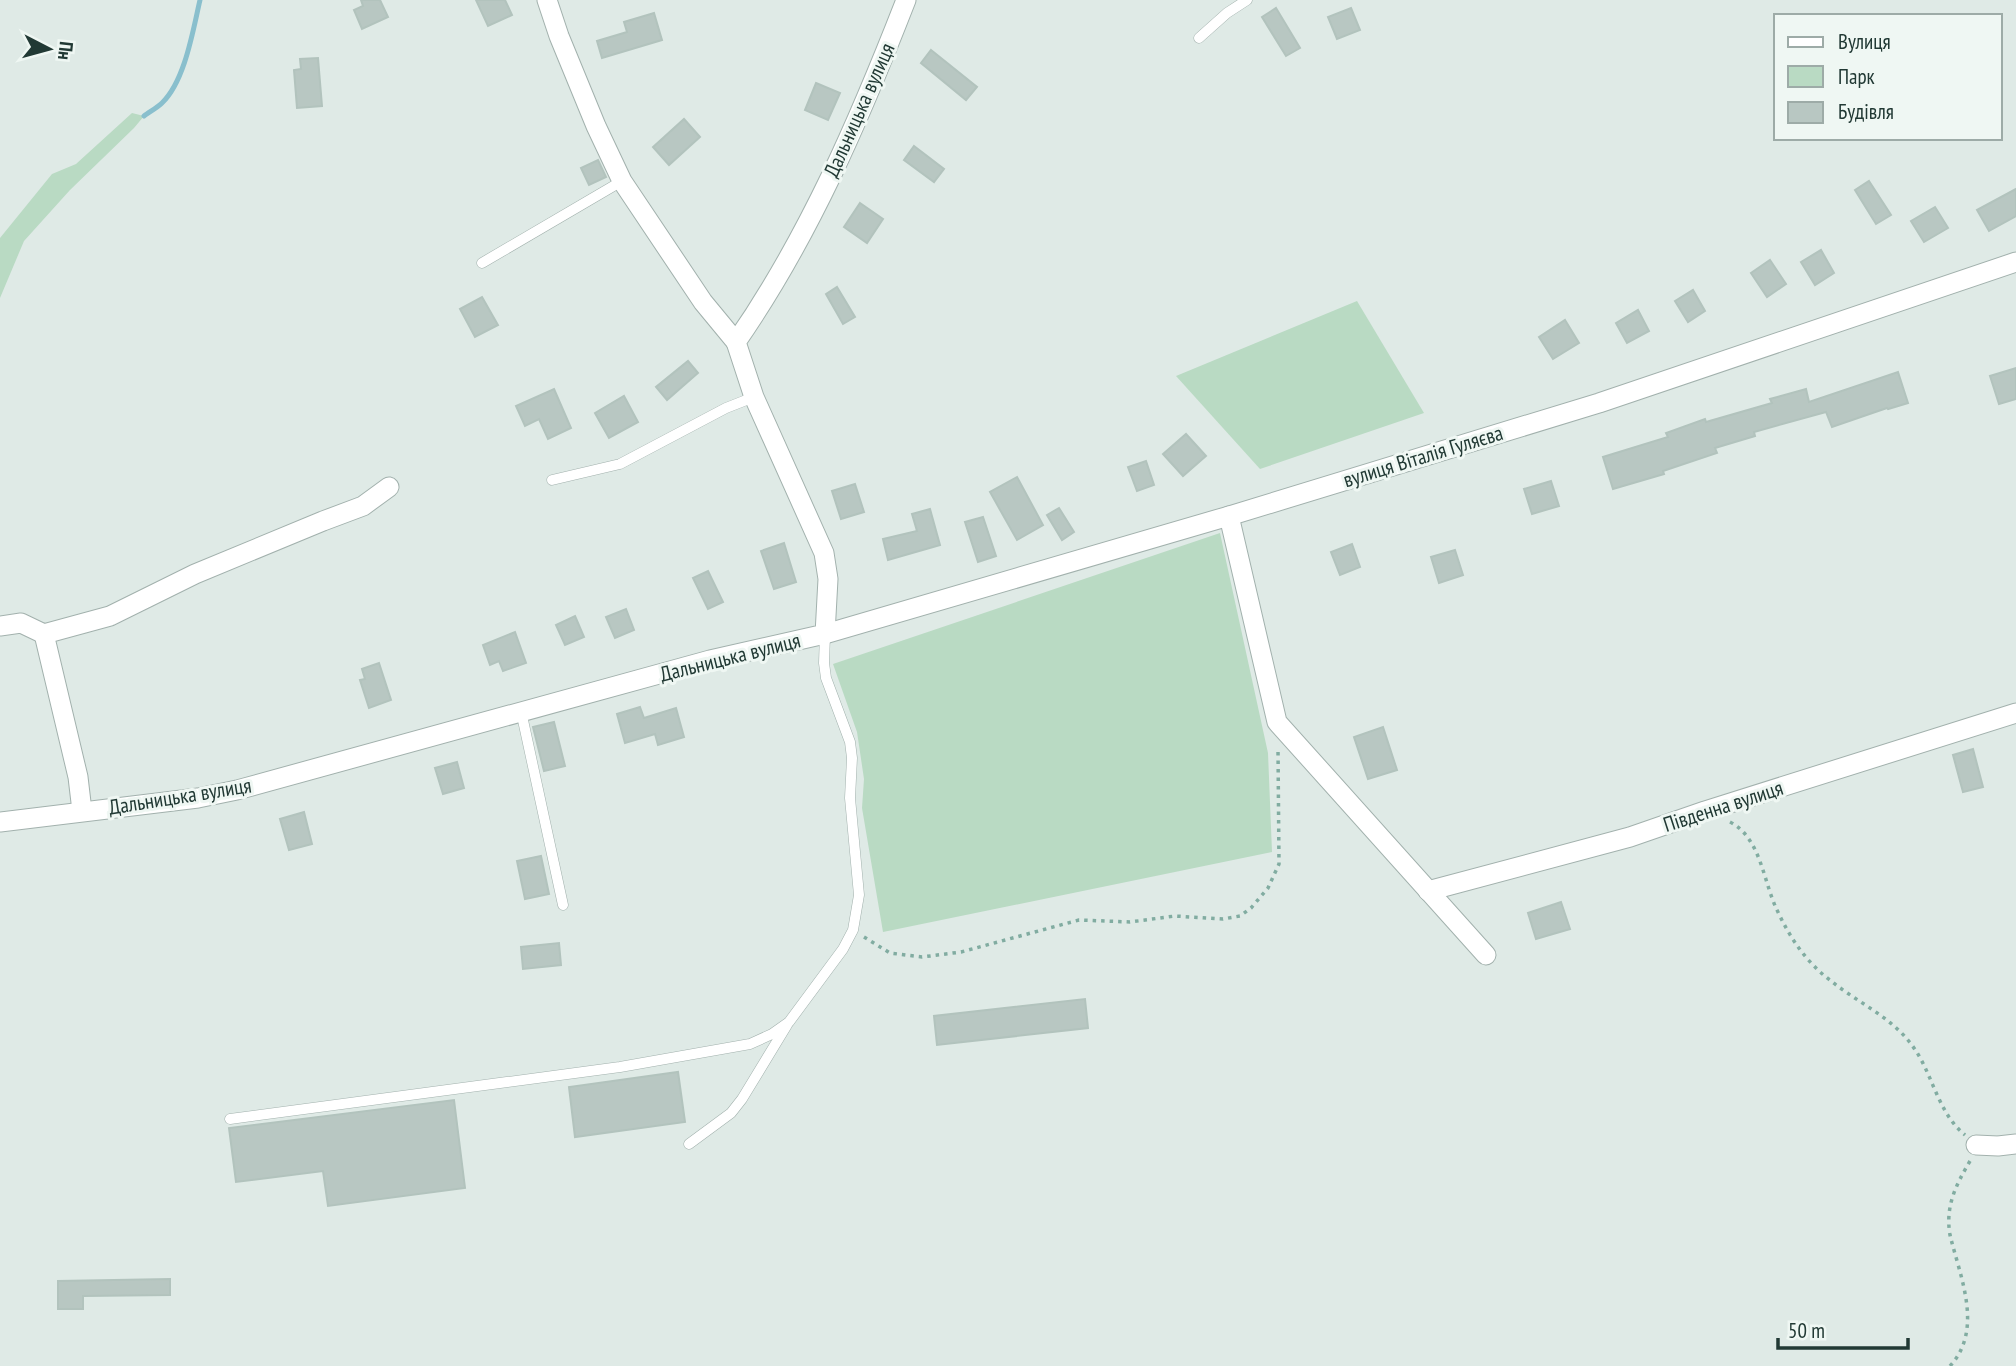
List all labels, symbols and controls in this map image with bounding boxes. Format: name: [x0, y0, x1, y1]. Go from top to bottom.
north arrow: [14, 14, 84, 84]
legend: [1774, 14, 2002, 140]
text: Вулиця: [1838, 28, 1891, 55]
street label: Дальницька вулиця: [817, 39, 901, 181]
text: Пн: [53, 40, 79, 61]
text: Парк: [1838, 63, 1875, 90]
text: Будівля: [1838, 98, 1894, 125]
street label: вулиця Віталія Гуляєва: [1340, 419, 1506, 493]
street label: Дальницька вулиця: [657, 626, 803, 688]
street label: Дальницька вулиця: [107, 771, 253, 821]
street label: Південна вулиця: [1660, 774, 1786, 838]
scale bar: [1778, 1306, 1908, 1350]
text: 50 m: [1788, 1317, 1825, 1344]

